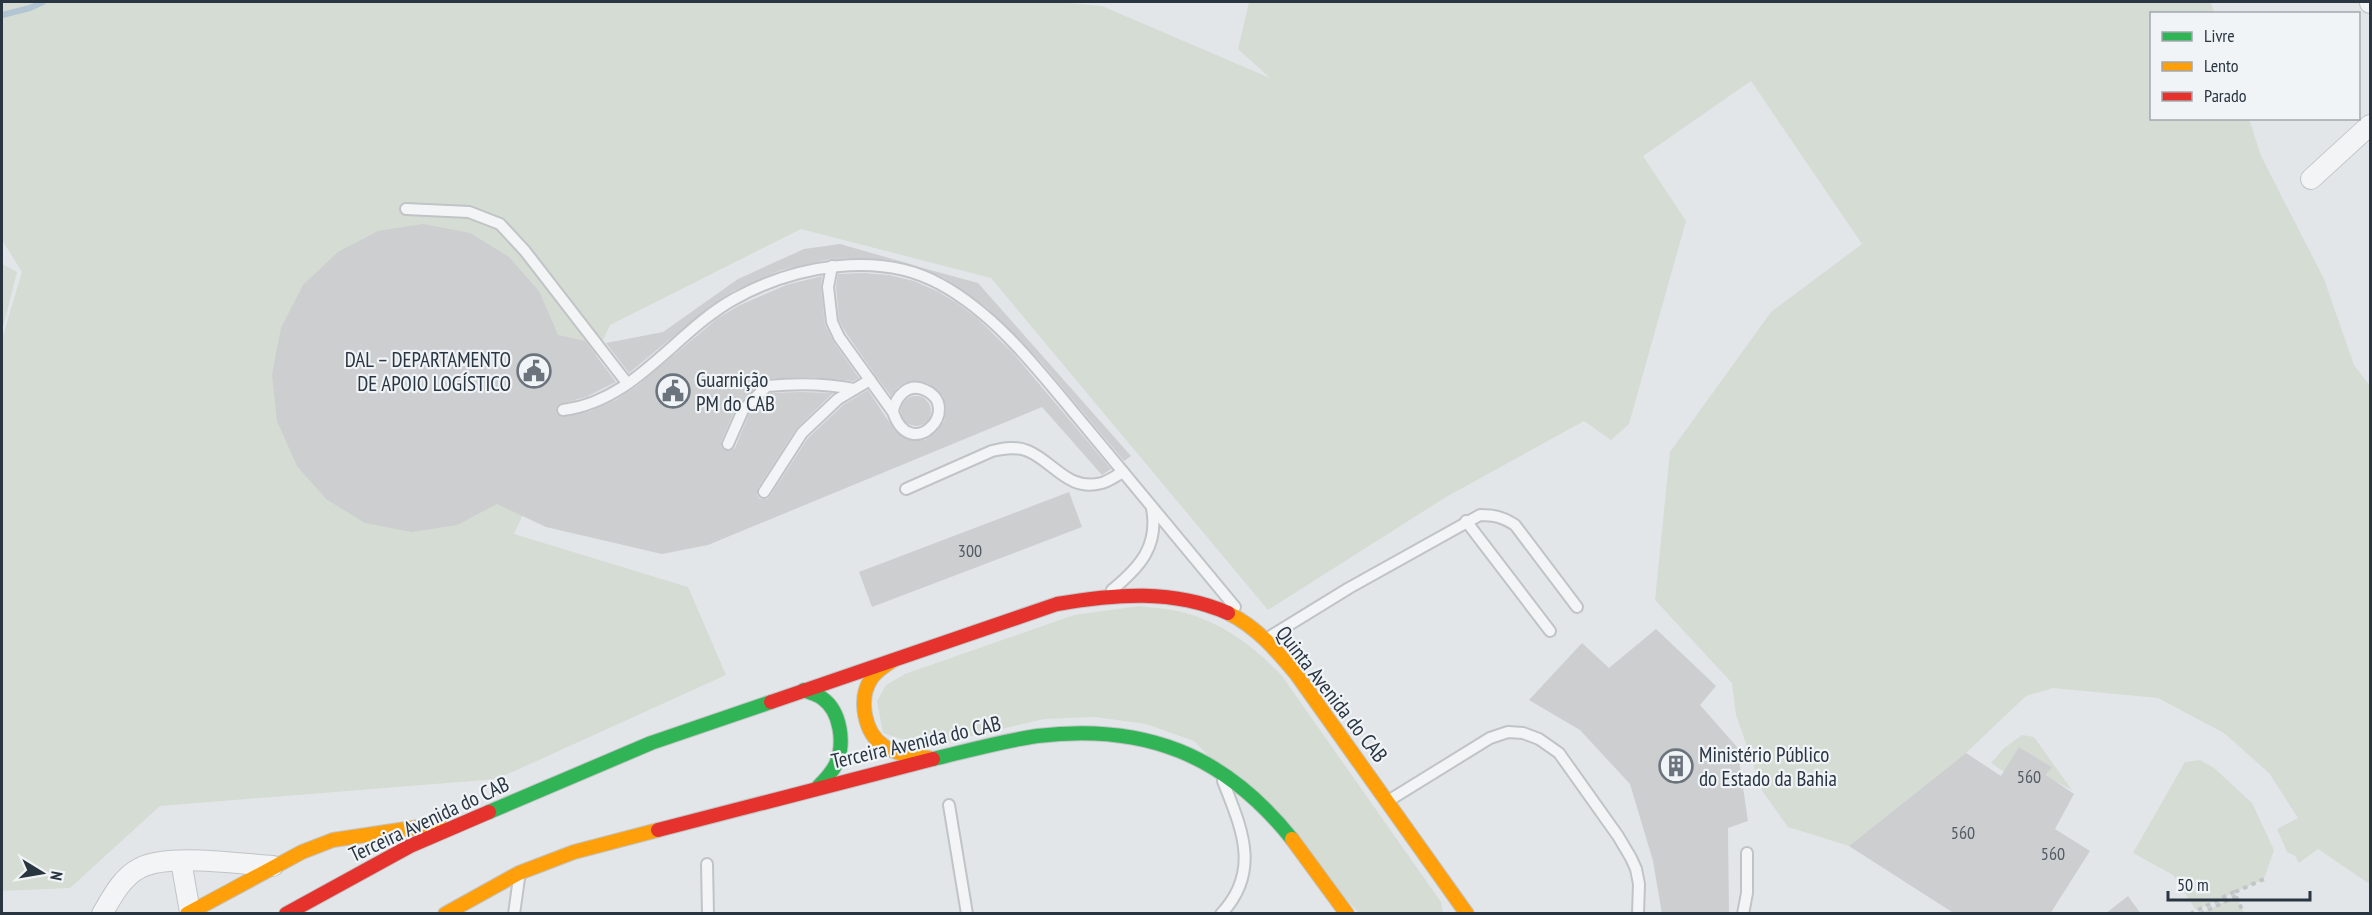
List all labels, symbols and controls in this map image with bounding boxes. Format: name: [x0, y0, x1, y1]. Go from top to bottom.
legend: [2150, 12, 2360, 120]
text: Livre: [2204, 24, 2235, 47]
text: Lento: [2204, 54, 2239, 77]
text: Parado: [2204, 84, 2247, 107]
place label: DAL – DEPARTAMENTO DE APOIO LOGÍSTICO: [345, 346, 511, 397]
public building icon: DAL – DEPARTAMENTO DE APOIO LOGÍSTICO: [516, 353, 552, 389]
place label: Guarnição PM do CAB: [696, 366, 775, 417]
public building icon: Guarnição PM do CAB: [655, 373, 691, 409]
house number: 300: [958, 539, 982, 562]
street label: Quinta Avenida do CAB: [1270, 620, 1394, 768]
street label: Terceira Avenida do CAB: [828, 709, 1004, 775]
place label: Ministério Público do Estado da Bahia: [1699, 741, 1837, 792]
building icon: Ministério Público do Estado da Bahia: [1658, 748, 1694, 784]
house number: 560: [2017, 765, 2041, 788]
street label: Terceira Avenida do CAB: [345, 770, 513, 868]
house number: 560: [1951, 821, 1975, 844]
house number: 560: [2041, 842, 2065, 865]
north arrow: [12, 843, 72, 903]
scale bar: [2168, 864, 2310, 902]
text: N: [46, 870, 67, 882]
text: 50 m: [2177, 873, 2209, 896]

